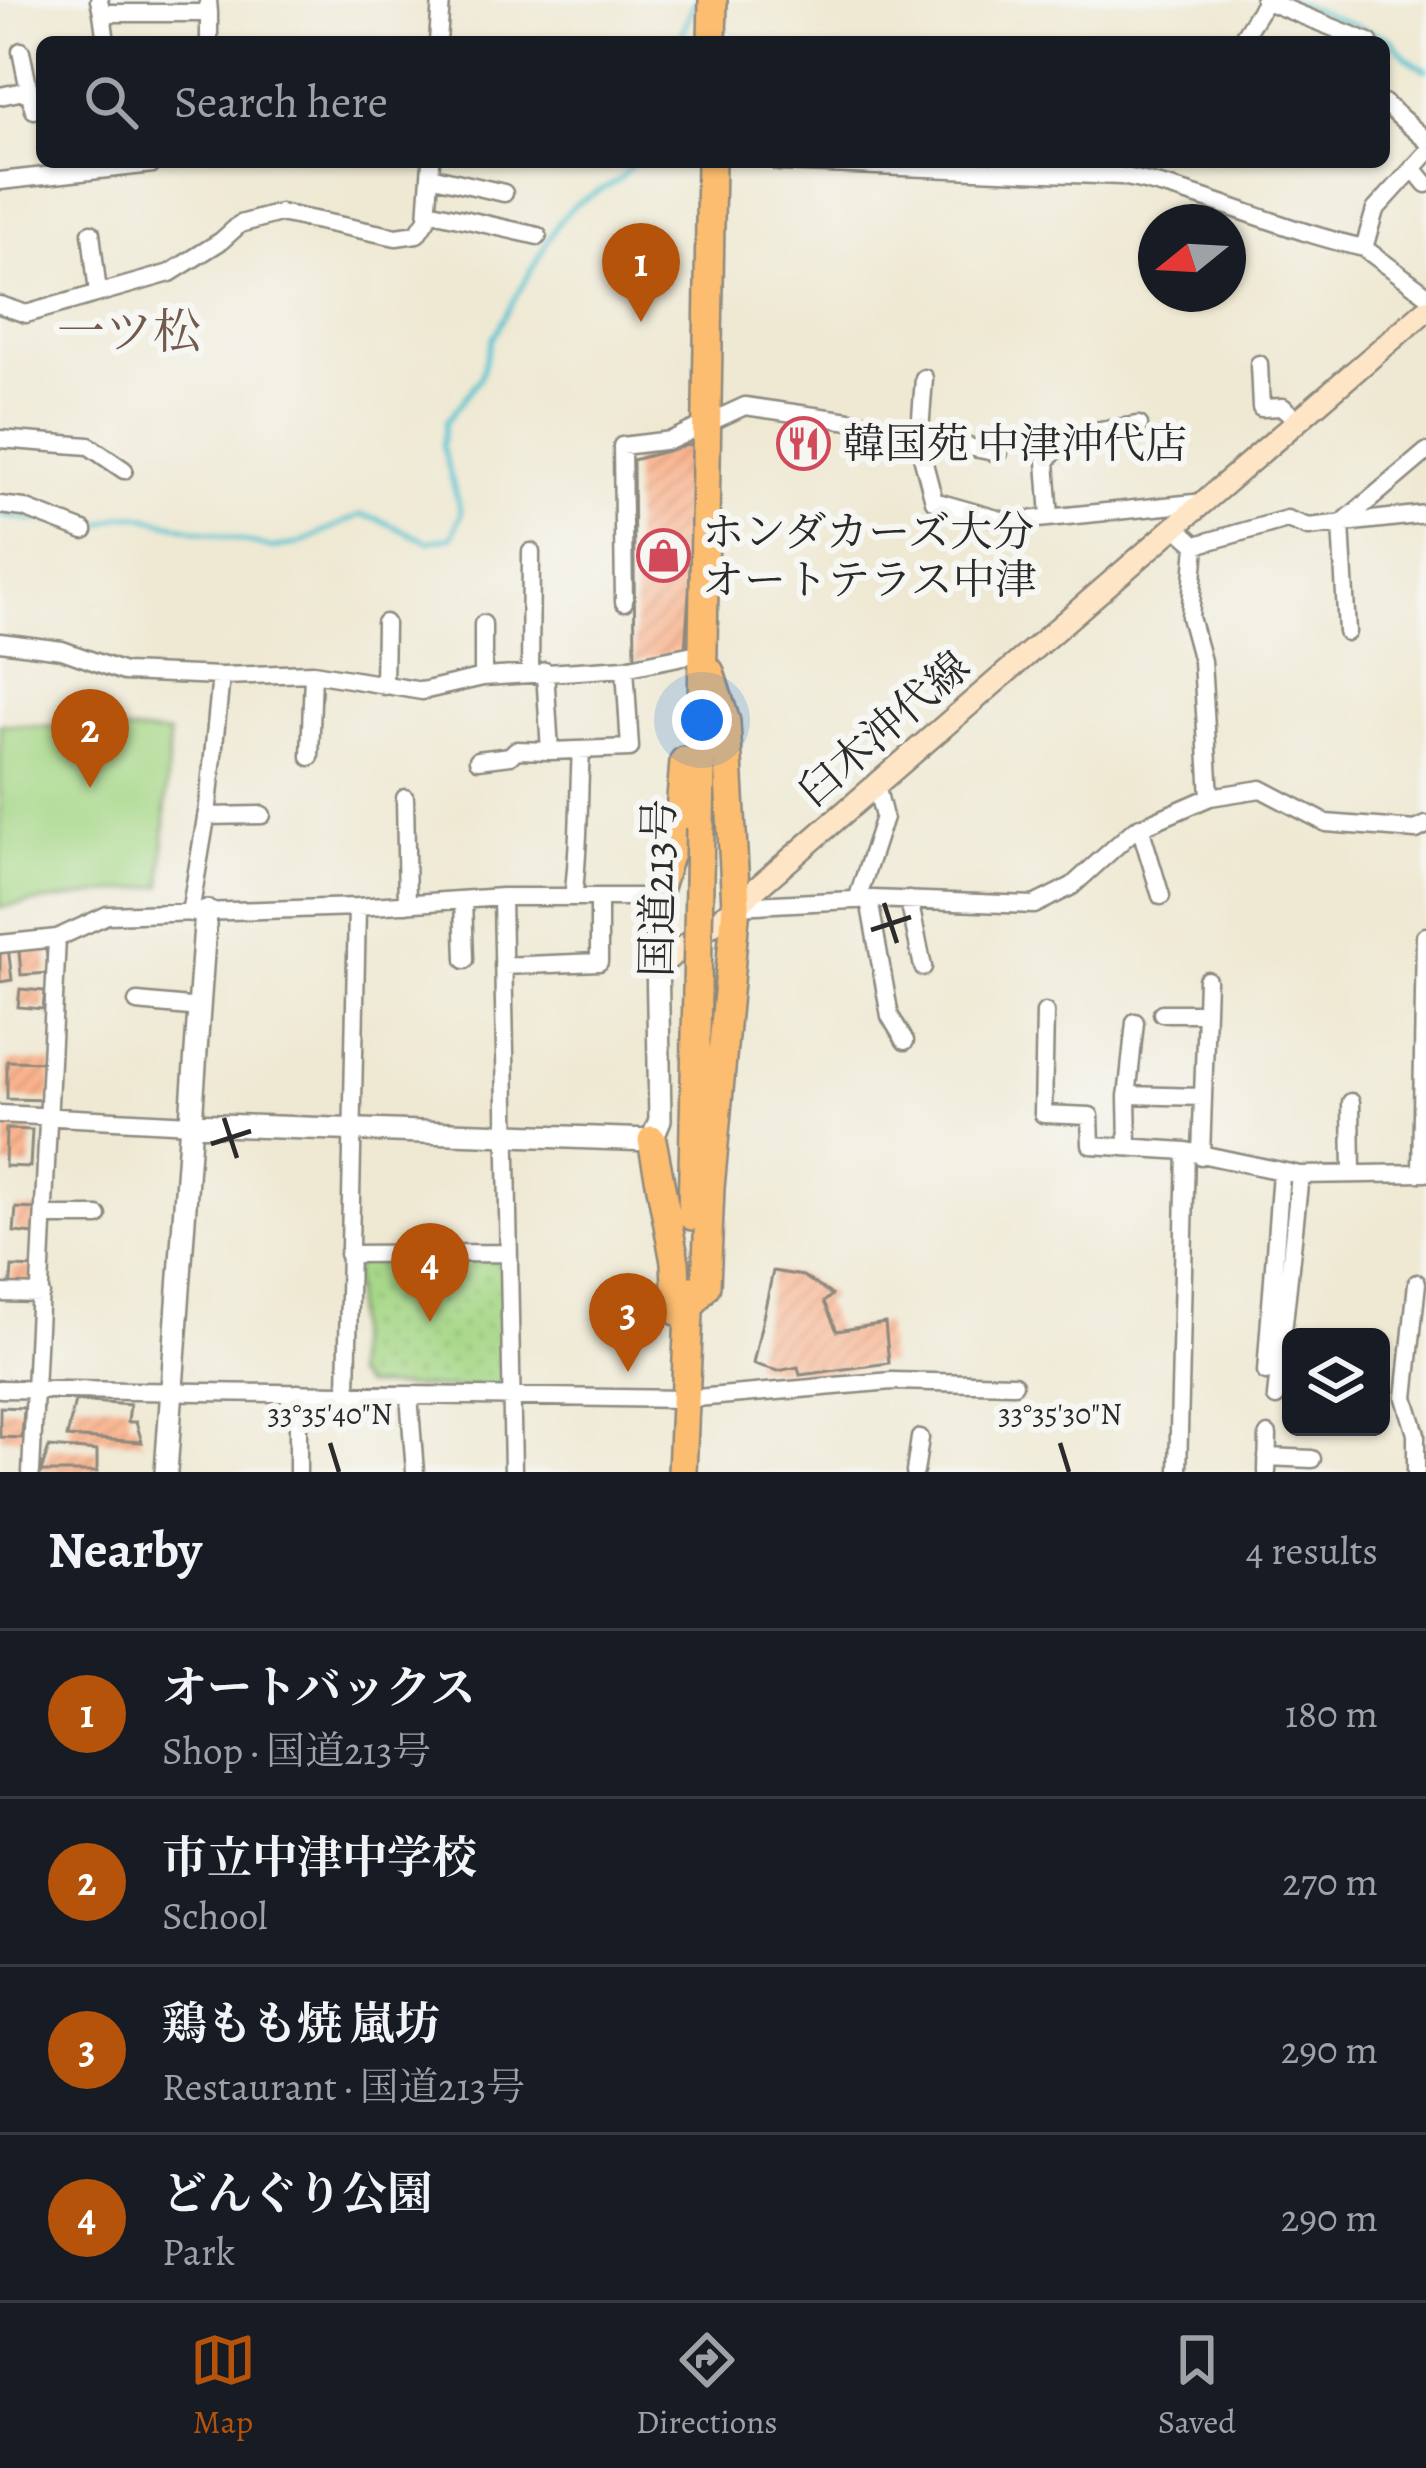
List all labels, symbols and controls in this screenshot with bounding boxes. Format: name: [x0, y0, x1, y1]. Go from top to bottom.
search box: [36, 36, 1390, 168]
icon: search: [78, 69, 144, 135]
text: Search here: [174, 71, 388, 133]
north arrow: [1138, 204, 1246, 312]
pin: 1: [602, 223, 680, 322]
district label: 一ツ松: [57, 299, 201, 365]
restaurant icon: 韓国苑 中津沖代店: [776, 415, 832, 471]
place label: 韓国苑 中津沖代店: [843, 415, 1187, 472]
place label: ホンダカーズ大分 オートテラス中津: [702, 503, 1037, 608]
shop icon: ホンダカーズ大分 オートテラス中津: [635, 527, 691, 583]
street label: 臼木沖代線: [785, 638, 981, 819]
pin: 2: [51, 689, 129, 788]
your location: [672, 690, 732, 750]
street label: 国道213号: [627, 799, 688, 977]
pin: 4: [391, 1223, 469, 1322]
pin: 3: [589, 1273, 667, 1372]
map controls: [1282, 1328, 1390, 1436]
button: layers: [1282, 1328, 1390, 1436]
text: 33°35'40"N: [268, 1394, 392, 1434]
text: 33°35'30"N: [998, 1394, 1122, 1434]
text: Nearby: [48, 1515, 202, 1585]
text: 4 results: [1246, 1524, 1378, 1577]
text: オートバックス: [162, 1657, 476, 1719]
text: 1: [80, 1687, 94, 1740]
text: 180 m: [1285, 1687, 1378, 1740]
text: Shop · 国道213号: [162, 1724, 431, 1777]
text: 市立中津中学校: [162, 1827, 477, 1889]
text: 2: [78, 1855, 96, 1908]
text: 270 m: [1282, 1855, 1378, 1908]
text: School: [162, 1889, 268, 1942]
text: 鶏もも焼 嵐坊: [162, 1993, 440, 2055]
text: 3: [79, 2023, 95, 2076]
text: 290 m: [1281, 2023, 1378, 2076]
text: Restaurant · 国道213号: [162, 2060, 525, 2113]
text: どんぐり公園: [162, 2163, 432, 2225]
text: 4: [78, 2191, 96, 2244]
text: 290 m: [1281, 2191, 1378, 2244]
text: Park: [162, 2225, 235, 2278]
tab: Map: [190, 2327, 256, 2444]
tab: Directions: [636, 2327, 778, 2444]
tab: Saved: [1158, 2327, 1236, 2444]

